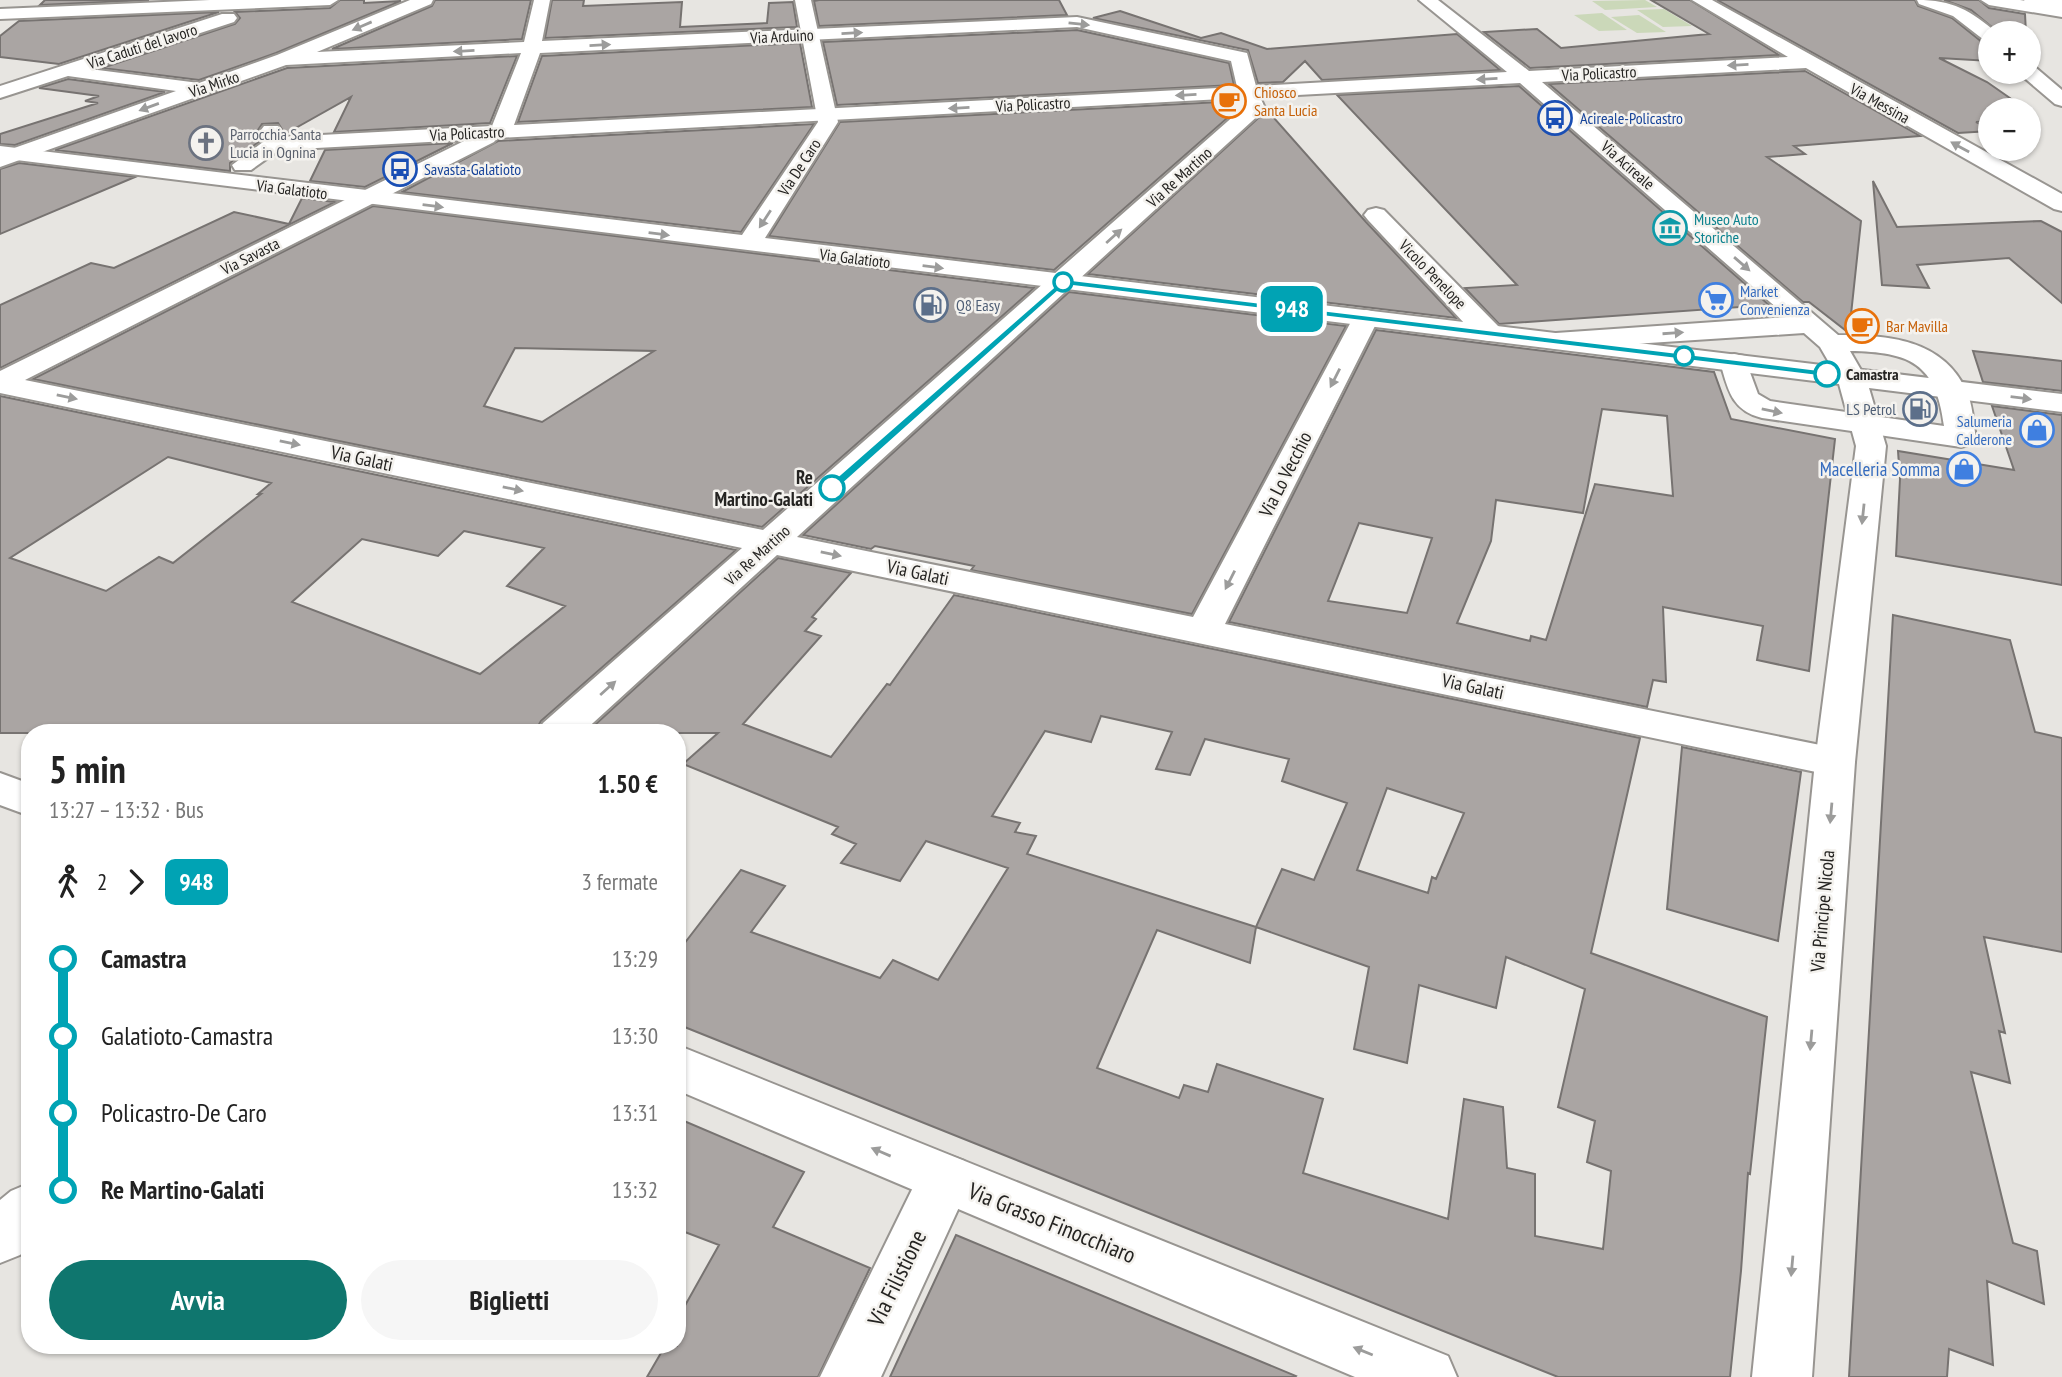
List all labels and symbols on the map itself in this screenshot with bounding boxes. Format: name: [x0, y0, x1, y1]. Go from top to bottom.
street label: Via Caduti del lavoro: [83, 19, 200, 74]
one-way arrow: [1068, 19, 1090, 30]
one-way arrow: [351, 21, 372, 32]
street label: Via Arduino: [749, 24, 814, 48]
one-way arrow: [841, 27, 863, 38]
one-way arrow: [589, 39, 611, 50]
one-way arrow: [452, 46, 474, 57]
one-way arrow: [1727, 60, 1749, 71]
street label: Via Policastro: [1560, 61, 1637, 85]
street label: Via Mirko: [185, 66, 242, 102]
one-way arrow: [1475, 74, 1497, 85]
street label: Via Messina: [1846, 78, 1913, 128]
cafe icon: Chiosco Santa Lucia: [1210, 82, 1248, 120]
place label: Chiosco Santa Lucia: [1254, 82, 1317, 120]
one-way arrow: [1175, 90, 1197, 101]
street label: Via Policastro: [994, 92, 1071, 116]
bus stop icon: Acireale-Policastro: [1536, 99, 1574, 137]
one-way arrow: [139, 102, 160, 113]
one-way arrow: [948, 102, 970, 113]
place label: Acireale-Policastro: [1580, 108, 1683, 128]
street label: Via Policastro: [428, 121, 505, 145]
church icon: Parrocchia Santa Lucia in Ognina: [187, 124, 225, 162]
place label: Parrocchia Santa Lucia in Ognina: [230, 124, 321, 162]
street label: Via De Caro: [773, 135, 825, 200]
street label: Via Acireale: [1596, 136, 1659, 194]
one-way arrow: [1950, 141, 1969, 153]
street label: Via Re Martino: [1142, 142, 1216, 212]
bus stop icon: Savasta-Galatioto: [381, 150, 419, 188]
place label: Savasta-Galatioto: [424, 159, 521, 179]
street label: Via Galatioto: [255, 175, 329, 203]
one-way arrow: [422, 201, 444, 212]
one-way arrow: [759, 209, 772, 228]
museum icon: Museo Auto Storiche: [1651, 209, 1689, 247]
place label: Museo Auto Storiche: [1694, 209, 1759, 247]
one-way arrow: [1105, 228, 1123, 244]
one-way arrow: [648, 229, 670, 240]
street label: Via Savasta: [217, 233, 282, 280]
street label: Vicolo Penelope: [1394, 235, 1471, 313]
street label: Via Galatioto: [818, 244, 892, 272]
one-way arrow: [1734, 256, 1751, 271]
one-way arrow: [923, 261, 945, 272]
unlabelled marker: [1053, 272, 1073, 292]
supermarket icon: Market Convenienza: [1697, 281, 1735, 319]
place label: Market Convenienza: [1740, 281, 1810, 319]
fuel station icon: Q8 Easy: [912, 286, 950, 324]
line badge: 948: [1252, 286, 1332, 332]
place label: Q8 Easy: [956, 295, 1000, 315]
cafe icon: Bar Mavilla: [1843, 307, 1881, 345]
place label: Bar Mavilla: [1886, 316, 1948, 336]
one-way arrow: [1662, 328, 1684, 339]
unlabelled marker: [1674, 346, 1694, 366]
marker: Camastra: [1814, 361, 1840, 387]
place label: Camastra: [1846, 364, 1899, 384]
one-way arrow: [1329, 369, 1341, 388]
fuel station icon: LS Petrol: [1901, 390, 1939, 428]
one-way arrow: [56, 392, 78, 403]
one-way arrow: [2010, 393, 2032, 404]
place label: LS Petrol: [1846, 399, 1896, 419]
one-way arrow: [1761, 405, 1783, 416]
place label: Salumeria Calderone: [1956, 411, 2012, 449]
shop icon: Salumeria Calderone: [2018, 411, 2056, 449]
street label: Via Lo Vecchio: [1253, 427, 1317, 522]
one-way arrow: [279, 437, 301, 448]
street label: Via Galati: [328, 440, 395, 476]
shop icon: Macelleria Somma: [1945, 450, 1983, 488]
place label: Macelleria Somma: [1820, 457, 1940, 481]
place label: Re Martino-Galati: [714, 465, 813, 511]
marker: Re Martino-Galati: [819, 475, 845, 501]
one-way arrow: [502, 483, 524, 494]
one-way arrow: [1857, 503, 1868, 525]
street label: Via Re Martino: [720, 520, 794, 590]
one-way arrow: [820, 548, 842, 559]
street label: Via Galati: [884, 554, 951, 590]
one-way arrow: [1224, 570, 1236, 590]
street label: Via Galati: [1439, 668, 1506, 704]
one-way arrow: [599, 680, 617, 696]
one-way arrow: [1825, 802, 1836, 824]
street label: Via Principe Nicola: [1805, 849, 1839, 974]
one-way arrow: [1805, 1029, 1816, 1051]
one-way arrow: [871, 1147, 892, 1158]
street label: Via Grasso Finocchiaro: [963, 1175, 1140, 1269]
street label: Via Filistione: [860, 1225, 932, 1331]
one-way arrow: [1786, 1255, 1797, 1277]
one-way arrow: [1353, 1345, 1374, 1356]

